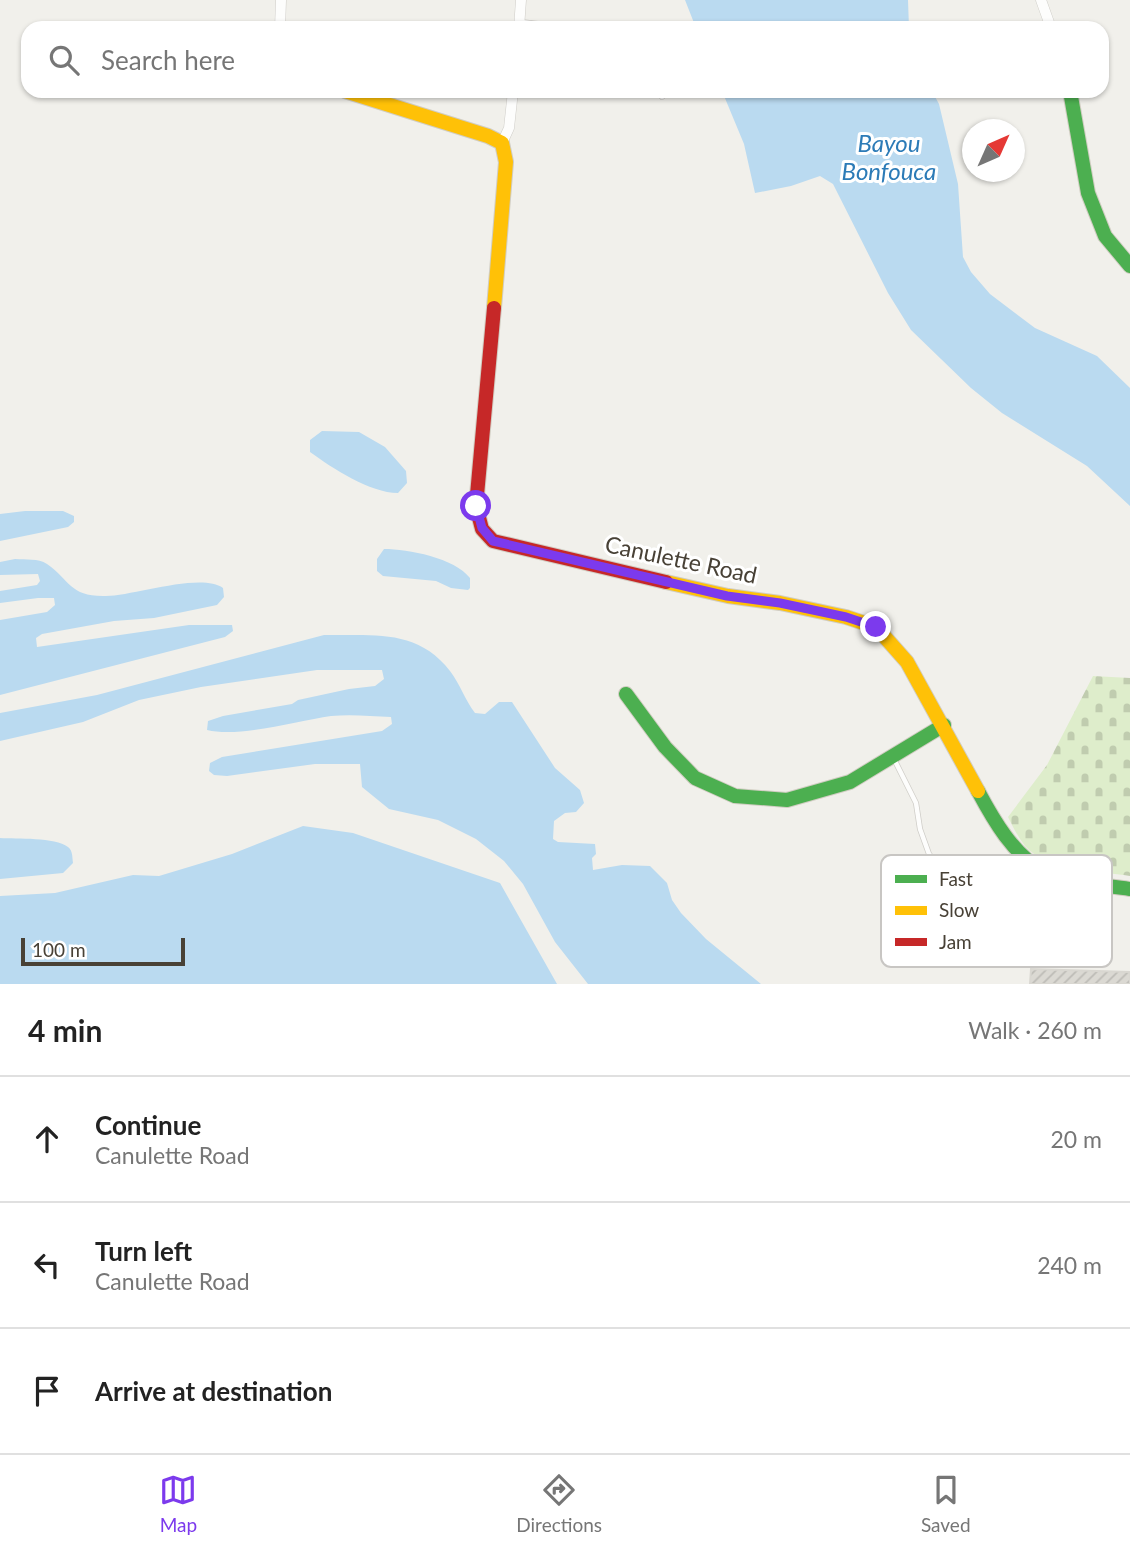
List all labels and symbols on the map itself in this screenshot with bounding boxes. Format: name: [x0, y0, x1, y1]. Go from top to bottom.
north arrow: [962, 119, 1025, 182]
water label: Bayou Bonfouca: [842, 128, 936, 185]
route start: [460, 490, 491, 521]
street label: Canulette Road: [603, 529, 760, 589]
route end: [860, 611, 891, 642]
legend: [881, 855, 1112, 967]
text: Fast: [939, 867, 973, 890]
text: Slow: [939, 898, 979, 921]
text: Jam: [939, 930, 972, 953]
scale bar: [21, 935, 186, 967]

